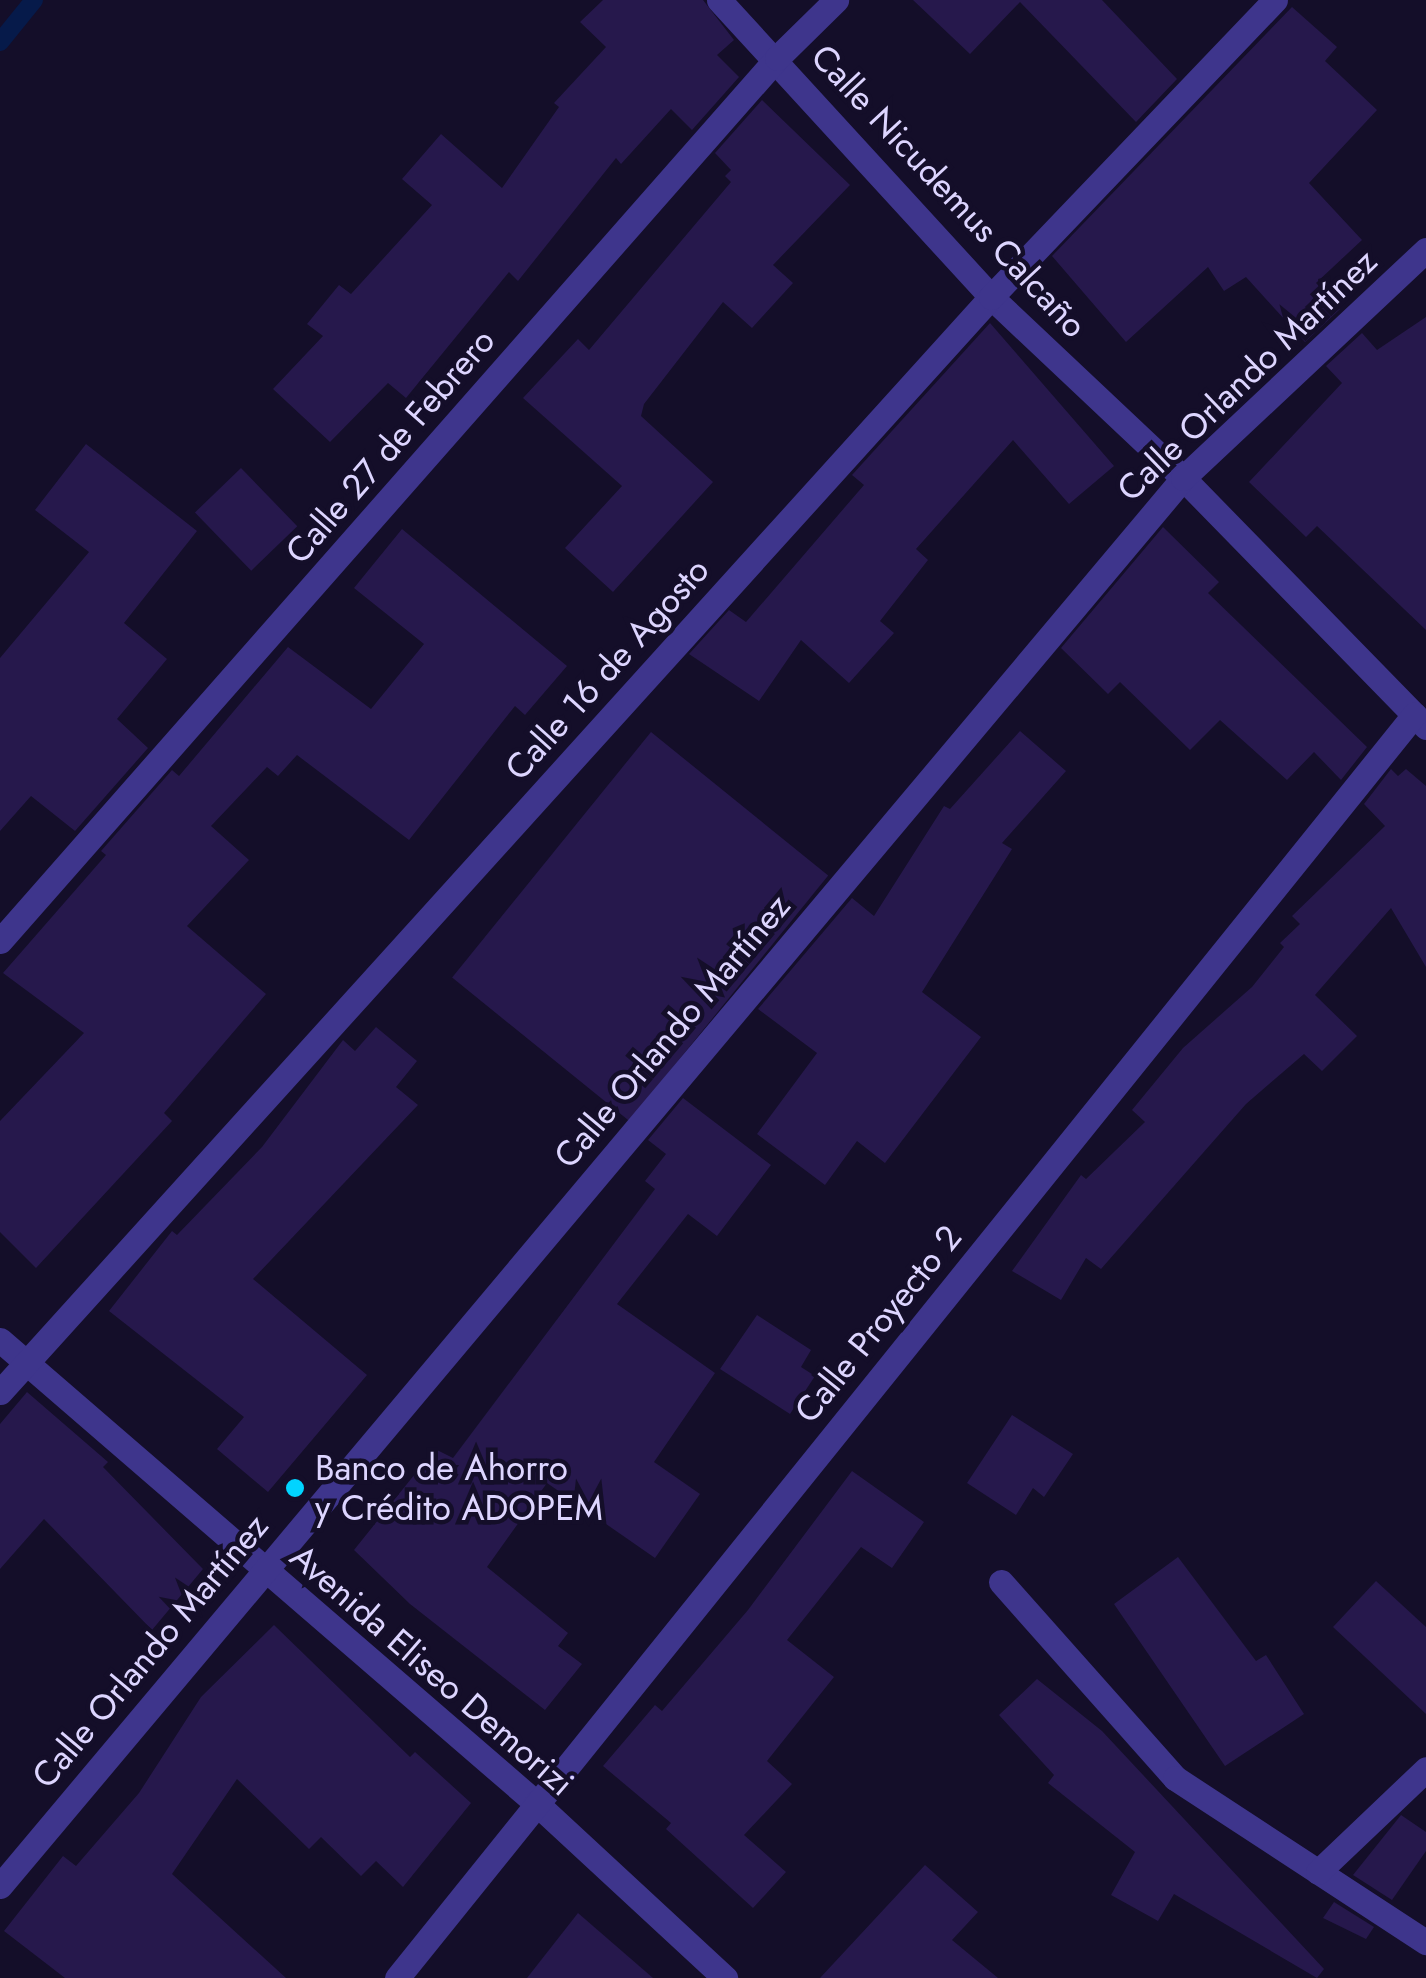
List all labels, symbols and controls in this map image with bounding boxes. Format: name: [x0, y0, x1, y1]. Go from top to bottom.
street label: Calle Nicudemus Calcaño: [802, 36, 1096, 346]
street label: Calle Orlando Martínez: [1108, 240, 1386, 510]
street label: Calle 27 de Febrero: [277, 320, 503, 572]
street label: Calle 16 de Agosto: [496, 549, 718, 789]
street label: Calle Orlando Martínez: [545, 886, 799, 1176]
street label: Calle Proyecto 2: [786, 1217, 970, 1431]
place label: Banco de Ahorro y Crédito ADOPEM: [315, 1447, 603, 1529]
marker: Banco de Ahorro y Crédito ADOPEM: [284, 1477, 306, 1499]
street label: Calle Orlando Martínez: [23, 1506, 277, 1796]
street label: Avenida Eliseo Demorizi: [282, 1536, 582, 1804]

